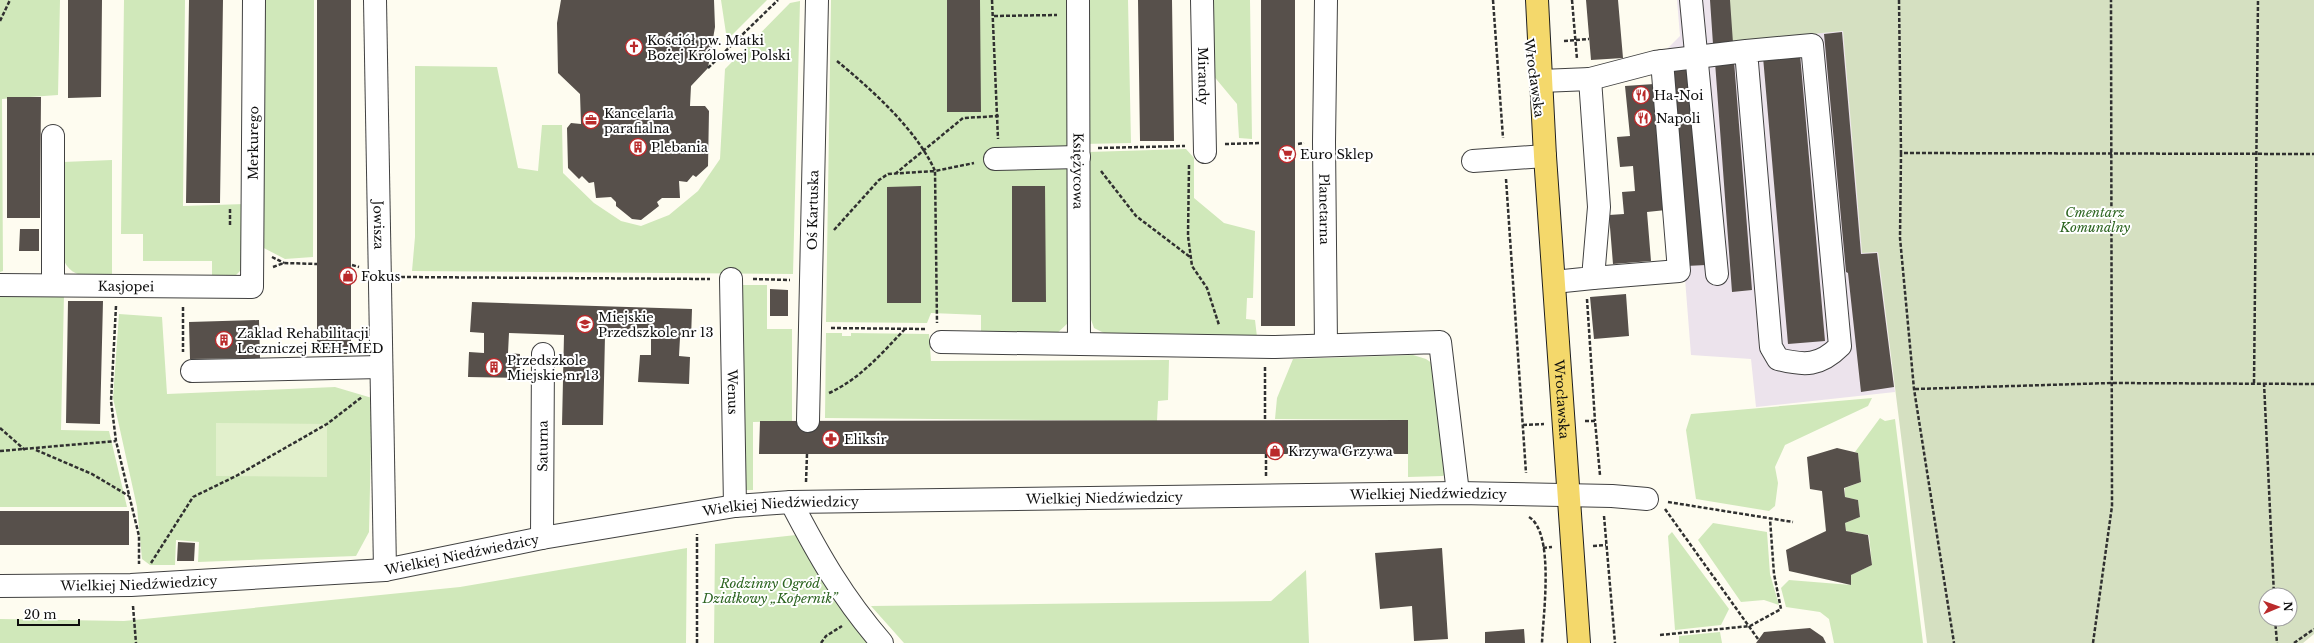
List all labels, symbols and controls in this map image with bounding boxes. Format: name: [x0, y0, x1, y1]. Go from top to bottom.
place label: Kościół pw. Matki Bożej Królowej Polski: [647, 32, 791, 64]
church icon: Kościół pw. Matki Bożej Królowej Polski: [624, 37, 644, 57]
street label: Wrocławska: [1520, 37, 1548, 119]
street label: Mirandy: [1194, 47, 1213, 106]
restaurant icon: Ha-Noi: [1631, 85, 1651, 105]
place label: Ha-Noi: [1654, 87, 1704, 104]
place label: Kancelaria parafialna: [604, 105, 675, 137]
street label: Merkurego: [244, 106, 262, 180]
restaurant icon: Napoli: [1633, 108, 1653, 128]
office icon: Kancelaria parafialna: [581, 110, 601, 130]
place label: Napoli: [1656, 110, 1701, 127]
street label: Księżycowa: [1070, 133, 1087, 210]
building icon: Plebania: [628, 137, 648, 157]
place label: Plebania: [651, 139, 709, 156]
supermarket icon: Euro Sklep: [1277, 144, 1297, 164]
place label: Euro Sklep: [1300, 146, 1374, 163]
street label: Oś Kartuska: [803, 169, 822, 250]
street label: Planetarna: [1316, 173, 1334, 246]
street label: Jowisza: [370, 198, 388, 250]
park label: Cmentarz Komunalny: [2059, 204, 2130, 236]
shop icon: Fokus: [338, 266, 358, 286]
place label: Fokus: [361, 268, 400, 285]
street label: Kasjopei: [98, 277, 155, 295]
place label: Miejskie Przedszkole nr 13: [598, 309, 714, 341]
school or university icon: Miejskie Przedszkole nr 13: [575, 314, 595, 334]
place label: Zaklad Rehabilitacji Leczniczej REH-MED: [237, 325, 383, 357]
building icon: Zaklad Rehabilitacji Leczniczej REH-MED: [214, 330, 234, 350]
place label: Przedszkole Miejskie nr 13: [507, 352, 599, 384]
building icon: Przedszkole Miejskie nr 13: [484, 357, 504, 377]
street label: Wrocławska: [1551, 358, 1573, 440]
street label: Wenus: [724, 368, 742, 415]
street label: Saturna: [534, 419, 551, 472]
pharmacy icon: Eliksir: [821, 429, 841, 449]
place label: Eliksir: [844, 431, 887, 448]
shop icon: Krzywa Grzywa: [1265, 441, 1285, 461]
place label: Krzywa Grzywa: [1288, 443, 1394, 460]
street label: Wielkiej Niedźwiedzicy: [1349, 484, 1508, 503]
street label: Wielkiej Niedźwiedzicy: [1025, 488, 1184, 507]
street label: Wielkiej Niedźwiedzicy: [700, 493, 860, 520]
street label: Wielkiej Niedźwiedzicy: [382, 530, 541, 579]
street label: Wielkiej Niedźwiedzicy: [59, 571, 219, 594]
park label: Rodzinny Ogród Działkowy „Kopernik”: [701, 575, 839, 607]
north arrow: [2258, 587, 2298, 627]
scale bar: [18, 601, 79, 627]
text: N: [2281, 601, 2295, 613]
text: 20 m: [24, 607, 56, 622]

